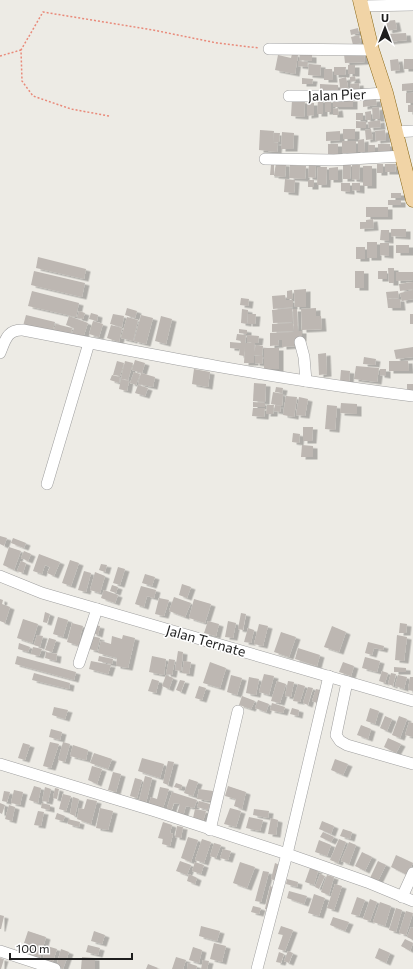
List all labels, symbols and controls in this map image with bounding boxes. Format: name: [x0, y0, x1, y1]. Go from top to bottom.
north arrow: [365, 8, 405, 48]
text: U: [381, 11, 389, 24]
street label: Jalan Pier: [308, 85, 367, 104]
street label: Jalan Ternate: [164, 621, 248, 660]
scale bar: [10, 935, 132, 961]
text: 100 m: [16, 941, 50, 955]

